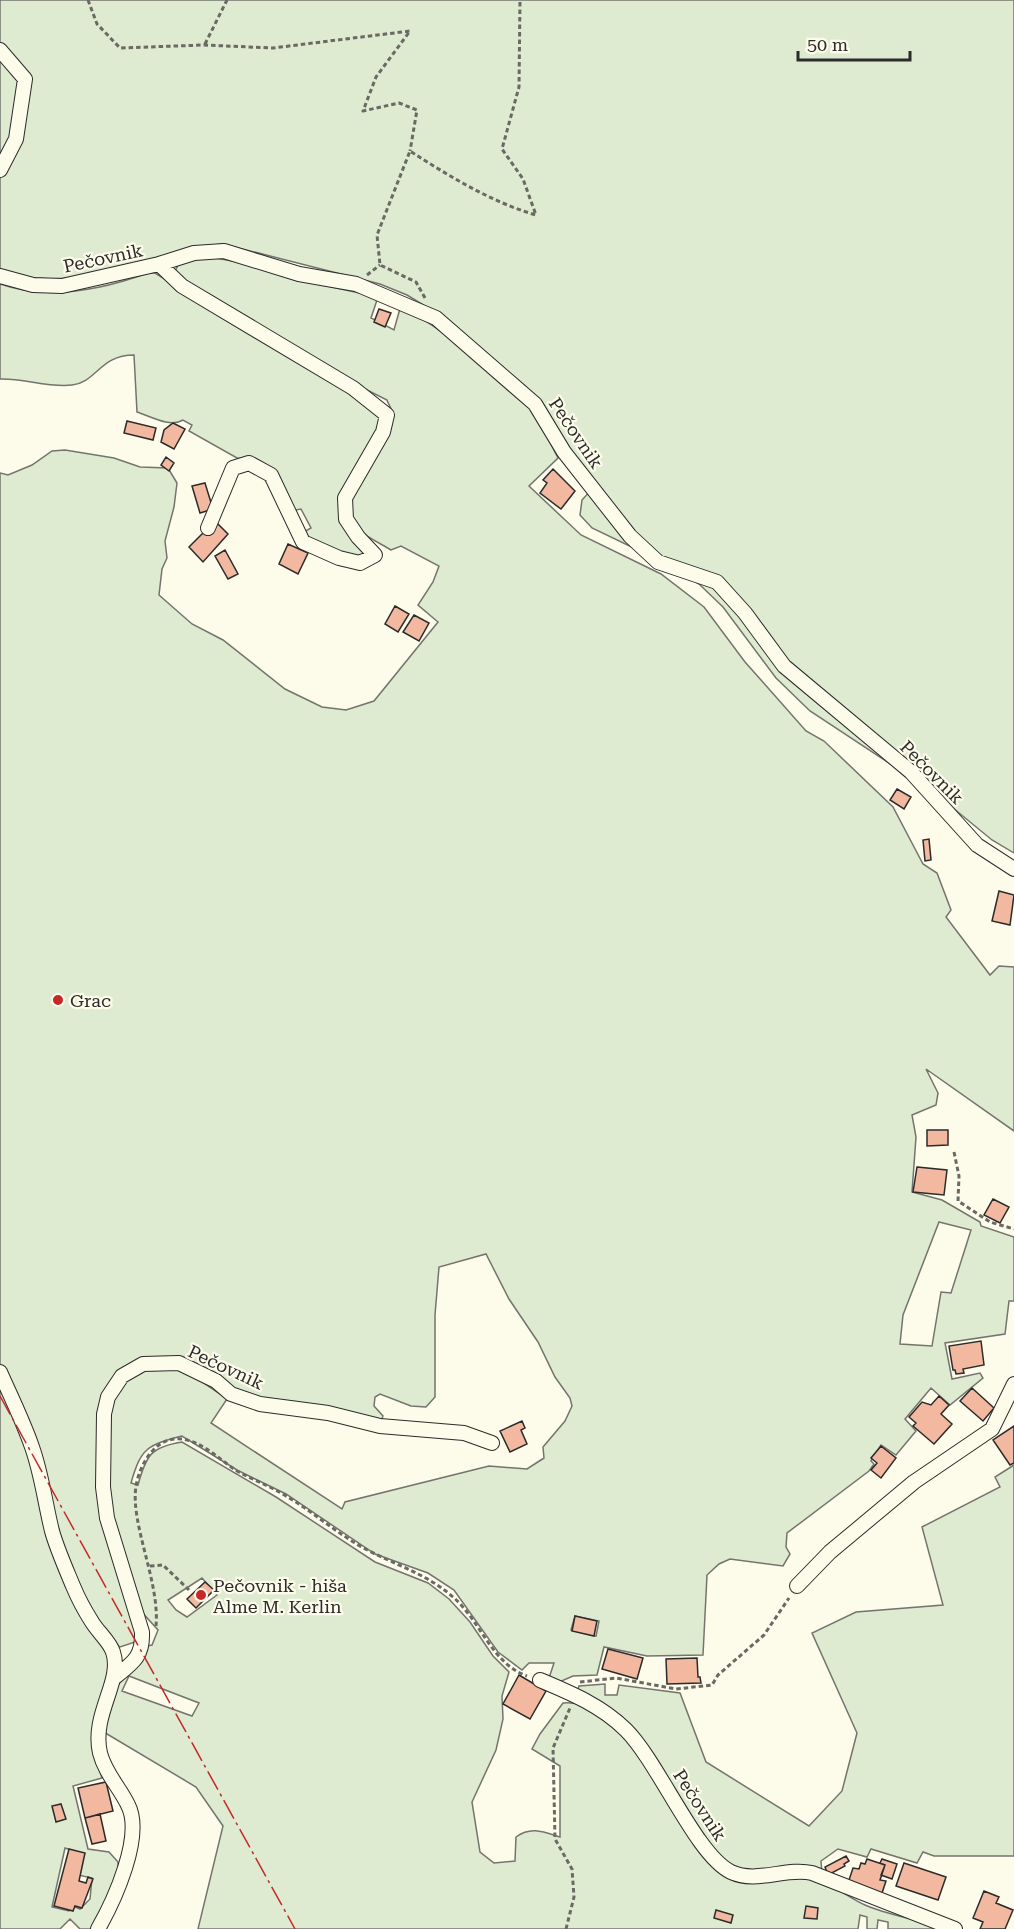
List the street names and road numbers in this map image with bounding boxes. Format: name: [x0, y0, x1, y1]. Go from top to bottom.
street label: Pečovnik: [61, 239, 145, 277]
street label: Pečovnik: [545, 394, 607, 472]
street label: Pečovnik: [896, 736, 968, 808]
street label: Pečovnik: [185, 1340, 267, 1394]
street label: Pečovnik: [669, 1765, 731, 1845]

